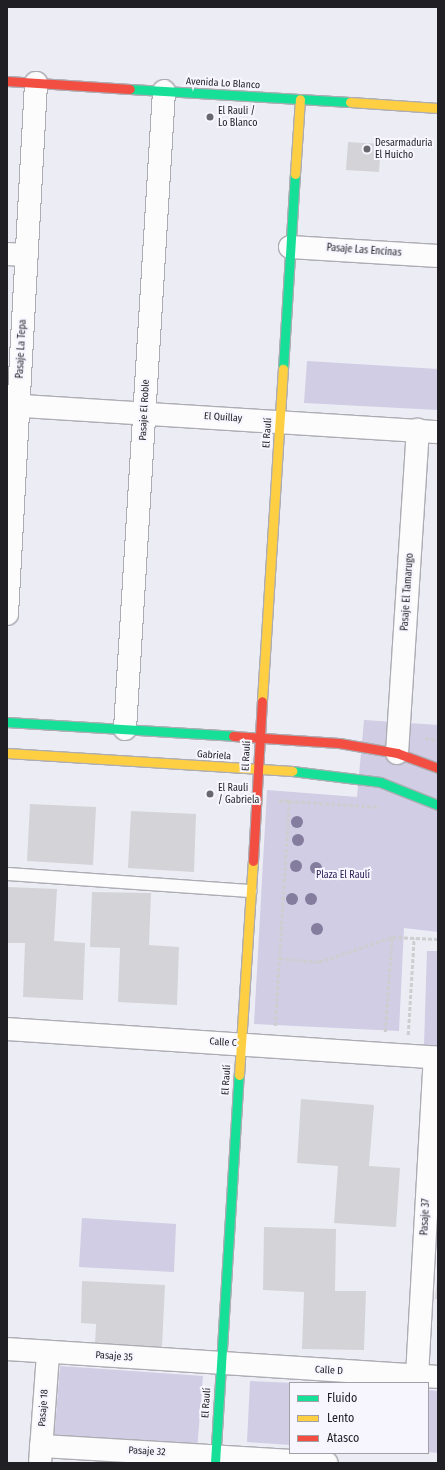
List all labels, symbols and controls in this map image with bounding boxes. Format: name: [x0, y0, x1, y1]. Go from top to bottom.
street label: Avenida Lo Blanco: [186, 76, 260, 92]
place label: El Rauli / Lo Blanco: [218, 105, 257, 128]
marker: El Rauli / Lo Blanco: [205, 112, 215, 122]
place label: Desarmaduria El Huicho: [375, 137, 432, 160]
marker: Desarmaduria El Huicho: [362, 144, 372, 154]
street label: Pasaje Las Encinas: [326, 242, 402, 260]
street label: Pasaje La Tepa: [14, 319, 30, 379]
street label: Pasaje El Roble: [137, 379, 153, 441]
street label: El Quillay: [204, 411, 242, 425]
street label: El Raulí: [261, 417, 275, 449]
street label: Pasaje El Tamarugo: [399, 553, 417, 631]
street label: El Raulí: [240, 741, 254, 771]
street label: Gabriela: [196, 749, 232, 763]
place label: El Rauli / Gabriela: [218, 782, 259, 806]
marker: El Rauli / Gabriela: [205, 789, 215, 799]
park label: Plaza El Raulí: [316, 870, 370, 882]
street label: Calle C: [209, 1036, 237, 1050]
street label: El Raulí: [220, 1064, 234, 1096]
street label: Pasaje 37: [419, 1198, 433, 1236]
street label: Pasaje 35: [95, 1350, 133, 1364]
street label: Calle D: [315, 1364, 343, 1378]
legend: [289, 1382, 429, 1454]
street label: El Raulí: [200, 1387, 214, 1419]
street label: Pasaje 18: [37, 1389, 51, 1427]
text: Fluido: [327, 1391, 357, 1405]
text: Lento: [327, 1411, 354, 1425]
text: Atasco: [327, 1431, 359, 1445]
street label: Pasaje 32: [128, 1445, 166, 1459]

